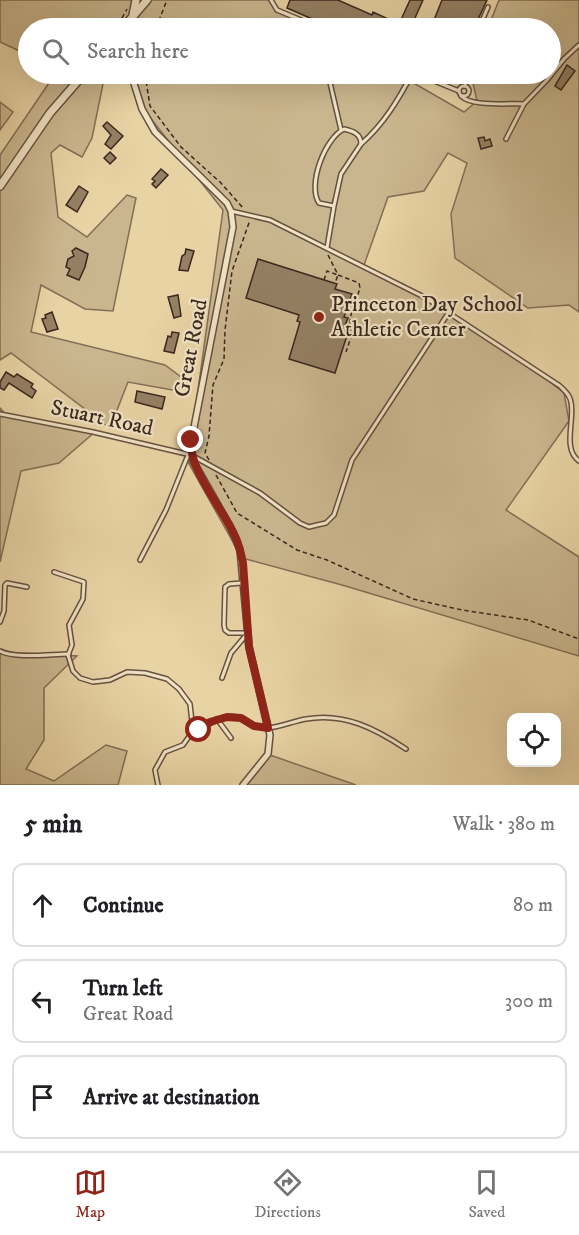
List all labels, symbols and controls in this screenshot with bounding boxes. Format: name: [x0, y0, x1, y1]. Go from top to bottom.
search box: [18, 18, 561, 84]
icon: search: [39, 35, 72, 68]
text: Search here: [87, 38, 189, 65]
place label: Princeton Day School Athletic Center: [331, 291, 523, 343]
street label: Great Road: [168, 297, 214, 399]
marker: Princeton Day School Athletic Center: [312, 310, 326, 324]
street label: Stuart Road: [48, 394, 156, 442]
route end: [177, 426, 203, 452]
map controls: [507, 713, 561, 767]
button: locate: [507, 713, 561, 767]
route start: [185, 716, 211, 742]
text: 5 min: [24, 808, 82, 841]
text: Walk · 380 m: [453, 812, 555, 837]
icon: ahead: [26, 889, 59, 922]
text: Continue: [83, 892, 164, 919]
text: 80 m: [513, 893, 553, 918]
text: Turn left: [83, 975, 163, 1002]
icon: left: [26, 985, 59, 1018]
text: 300 m: [505, 989, 553, 1014]
text: Great Road: [83, 1002, 173, 1027]
icon: arrive: [26, 1081, 59, 1114]
text: Arrive at destination: [83, 1084, 260, 1111]
tab: Map: [74, 1166, 107, 1222]
tab: Directions: [254, 1166, 321, 1222]
tab: Saved: [468, 1166, 505, 1222]

